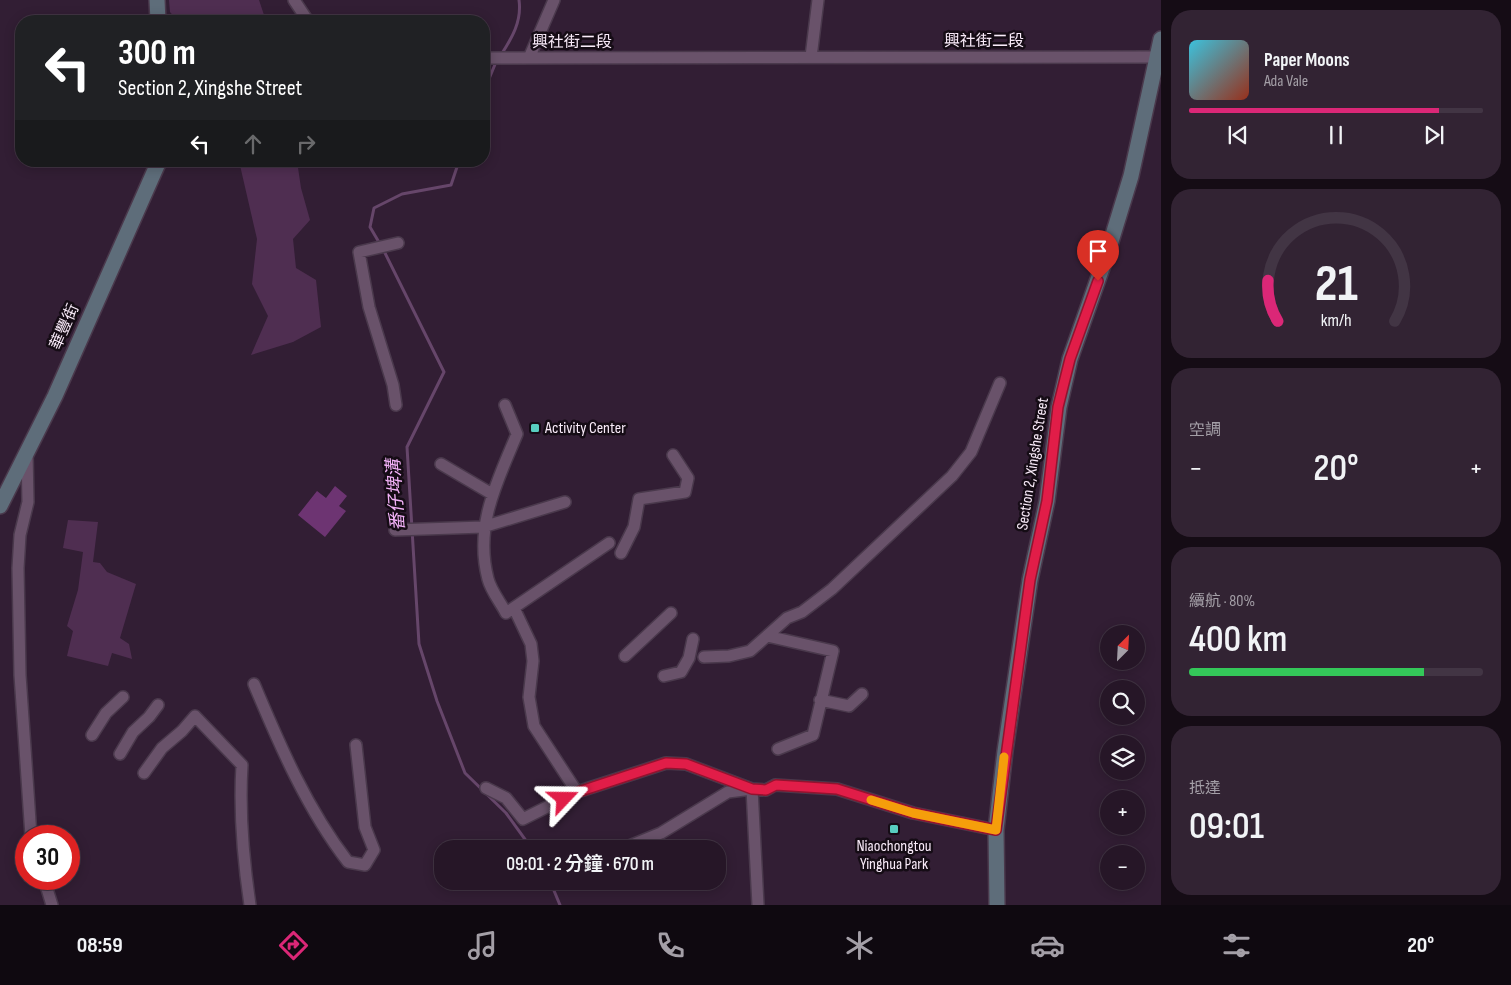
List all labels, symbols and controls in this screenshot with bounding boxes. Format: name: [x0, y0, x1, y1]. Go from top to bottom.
text: 300 m: [118, 32, 196, 75]
street label: 興社街二段: [944, 32, 1024, 51]
street label: 興社街二段: [532, 33, 612, 52]
icon: left: [35, 35, 100, 100]
text: Paper Moons: [1264, 49, 1350, 72]
text: Ada Vale: [1264, 72, 1308, 91]
text: Section 2, Xingshe Street: [118, 75, 302, 102]
icon: previous: [1224, 121, 1252, 149]
icon: pause: [1322, 121, 1350, 149]
icon: next: [1420, 121, 1448, 149]
icon: left: [186, 130, 214, 158]
icon: ahead: [239, 130, 267, 158]
icon: right: [292, 130, 320, 158]
pin: [1077, 230, 1119, 281]
icon: arrive: [1084, 237, 1112, 265]
text: 21: [1314, 253, 1358, 316]
street label: 華豐街: [47, 301, 83, 353]
text: km/h: [1321, 310, 1351, 331]
street label: Section 2, Xingshe Street: [1013, 396, 1053, 532]
place label: Activity Center: [544, 419, 626, 438]
text: 空調: [1189, 421, 1221, 440]
marker: Activity Center: [529, 422, 541, 434]
text: 20°: [1313, 446, 1359, 491]
text: −: [1189, 452, 1203, 485]
text: +: [1469, 452, 1483, 485]
water label: 番仔埤溝: [383, 455, 409, 532]
text: 續航 · 80%: [1189, 592, 1255, 611]
text: 400 km: [1189, 617, 1287, 662]
north arrow: [1100, 625, 1145, 670]
map controls: [1100, 625, 1145, 890]
button: search: [1100, 680, 1145, 725]
button: layers: [1100, 735, 1145, 780]
position arrow: [537, 772, 589, 824]
text: 抵達: [1189, 779, 1221, 798]
button: +: [1100, 790, 1145, 835]
text: 09:01: [1189, 804, 1264, 849]
marker: Niaochongtou Yinghua Park: [888, 823, 900, 835]
speed limit sign: 30: [15, 825, 80, 890]
place label: Niaochongtou Yinghua Park: [856, 837, 932, 874]
button: −: [1100, 845, 1145, 890]
text: 09:01 · 2 分鐘 · 670 m: [506, 853, 654, 876]
icon: directions: [276, 928, 311, 963]
icon: music: [465, 928, 500, 963]
icon: phone: [653, 928, 688, 963]
icon: climate: [842, 928, 877, 963]
icon: car: [1030, 928, 1065, 963]
icon: filters: [1219, 928, 1254, 963]
text: 08:59: [77, 932, 123, 959]
text: 20°: [1407, 932, 1434, 959]

